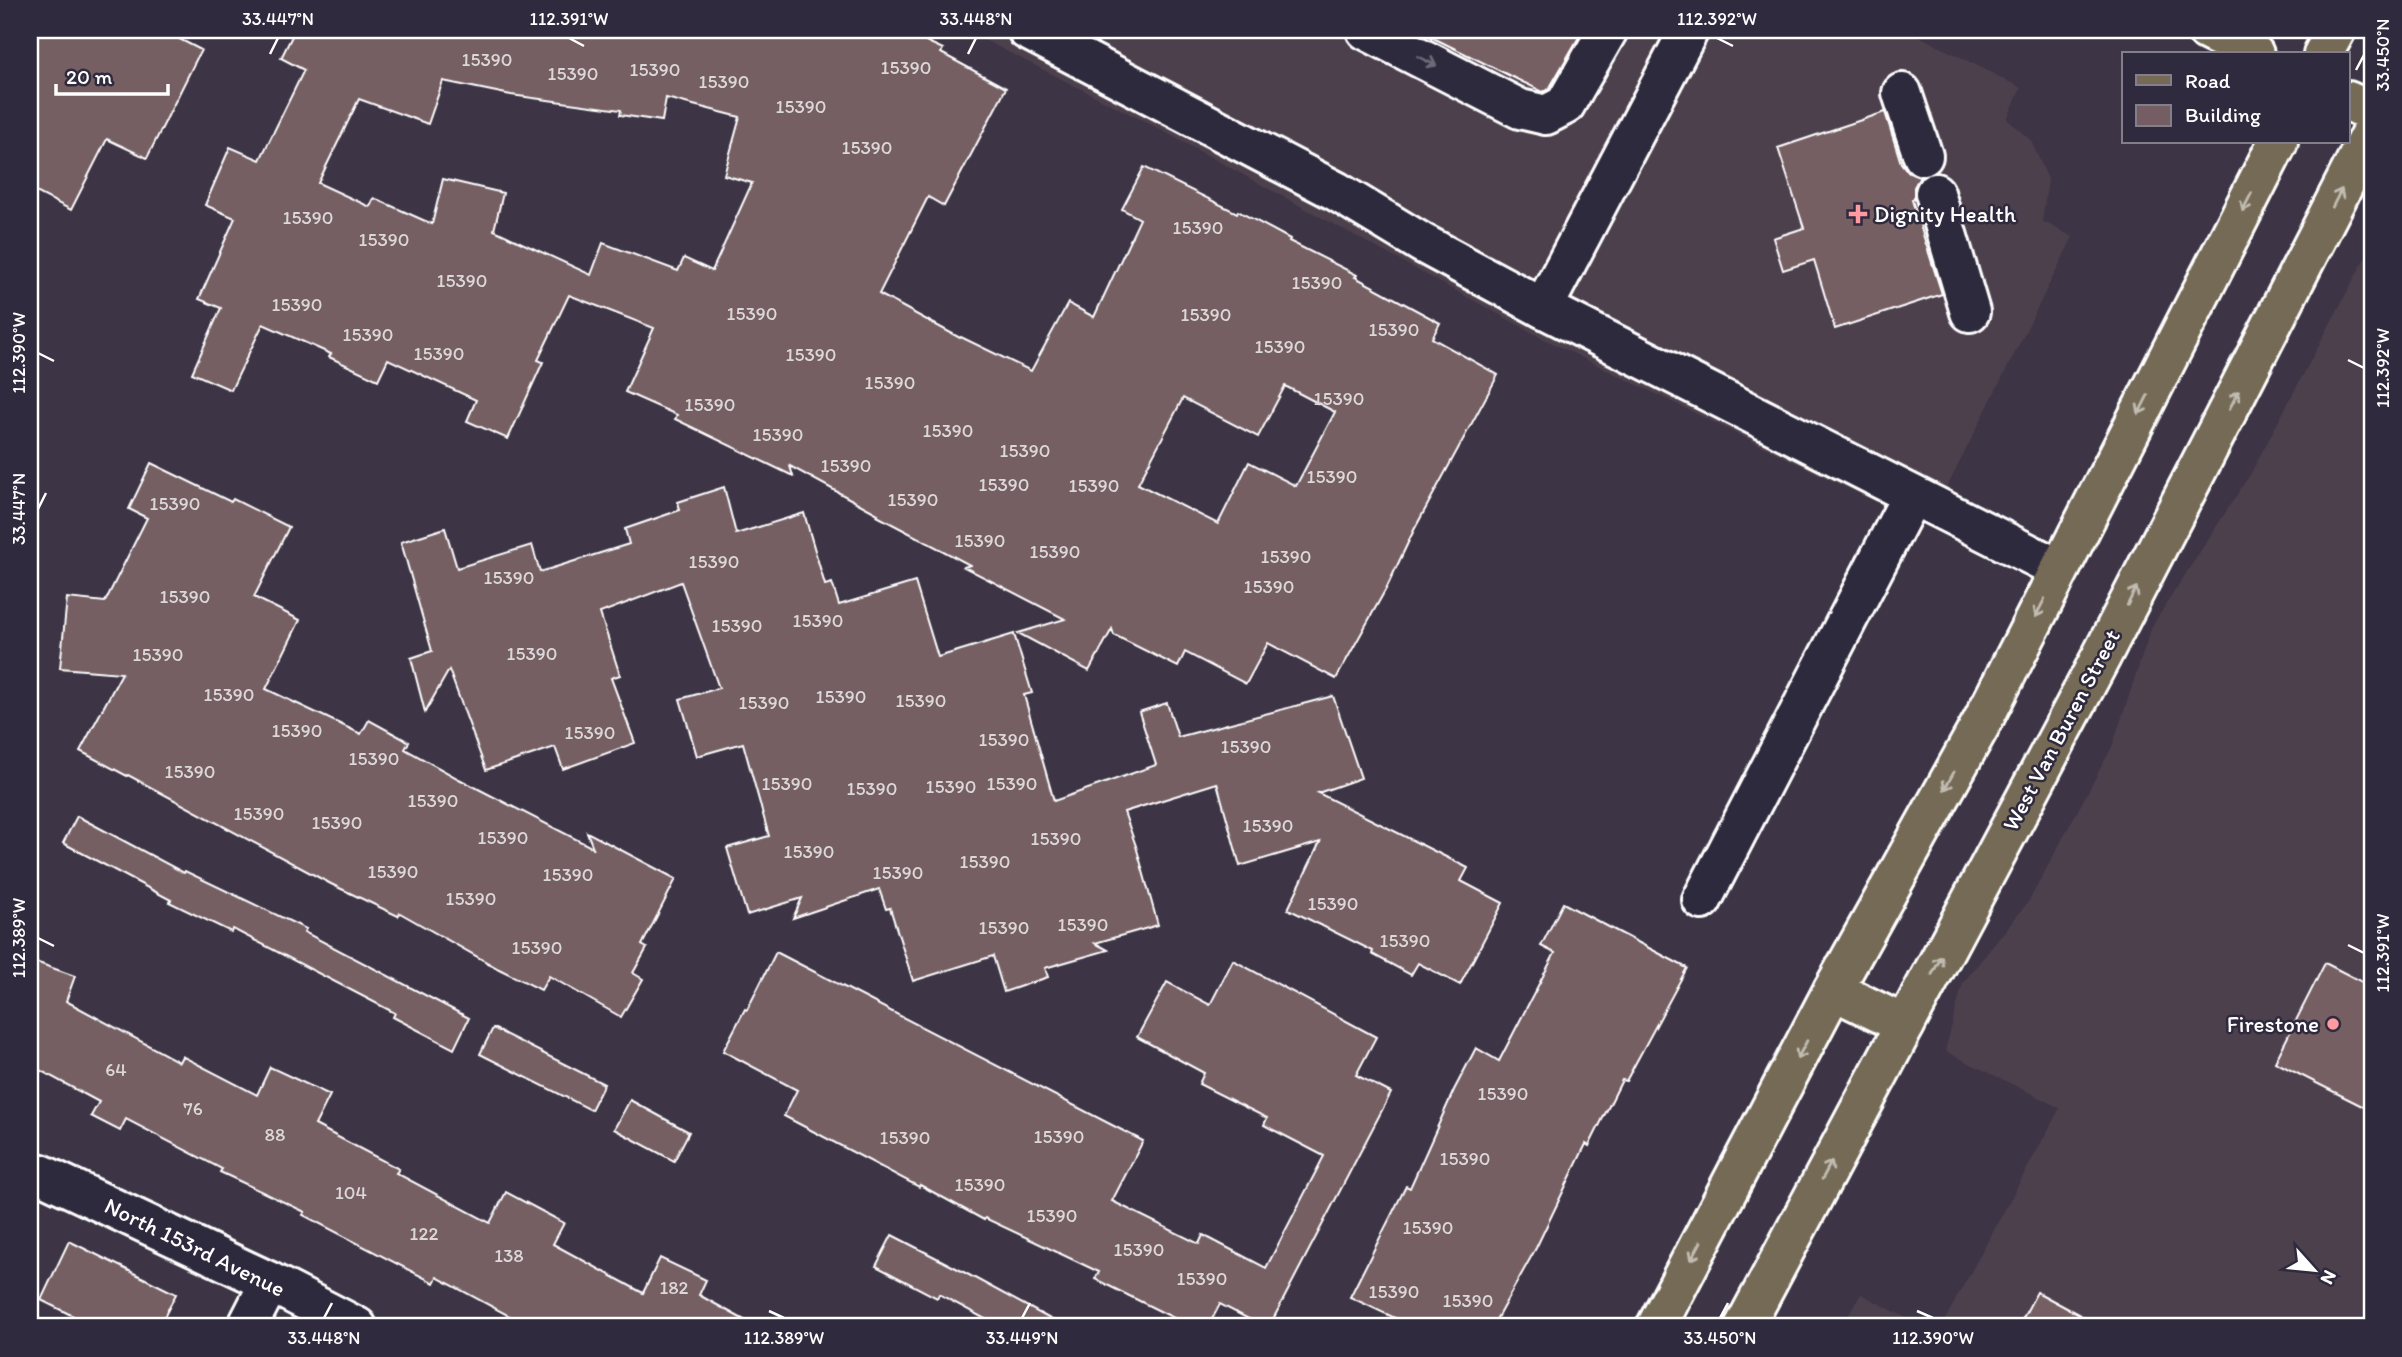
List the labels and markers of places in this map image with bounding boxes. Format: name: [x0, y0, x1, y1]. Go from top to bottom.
place label: Dignity Health: [1874, 200, 2017, 228]
marker: Dignity Health: [1848, 204, 1868, 224]
place label: Firestone: [2227, 1010, 2319, 1038]
marker: Firestone: [2325, 1016, 2341, 1032]

